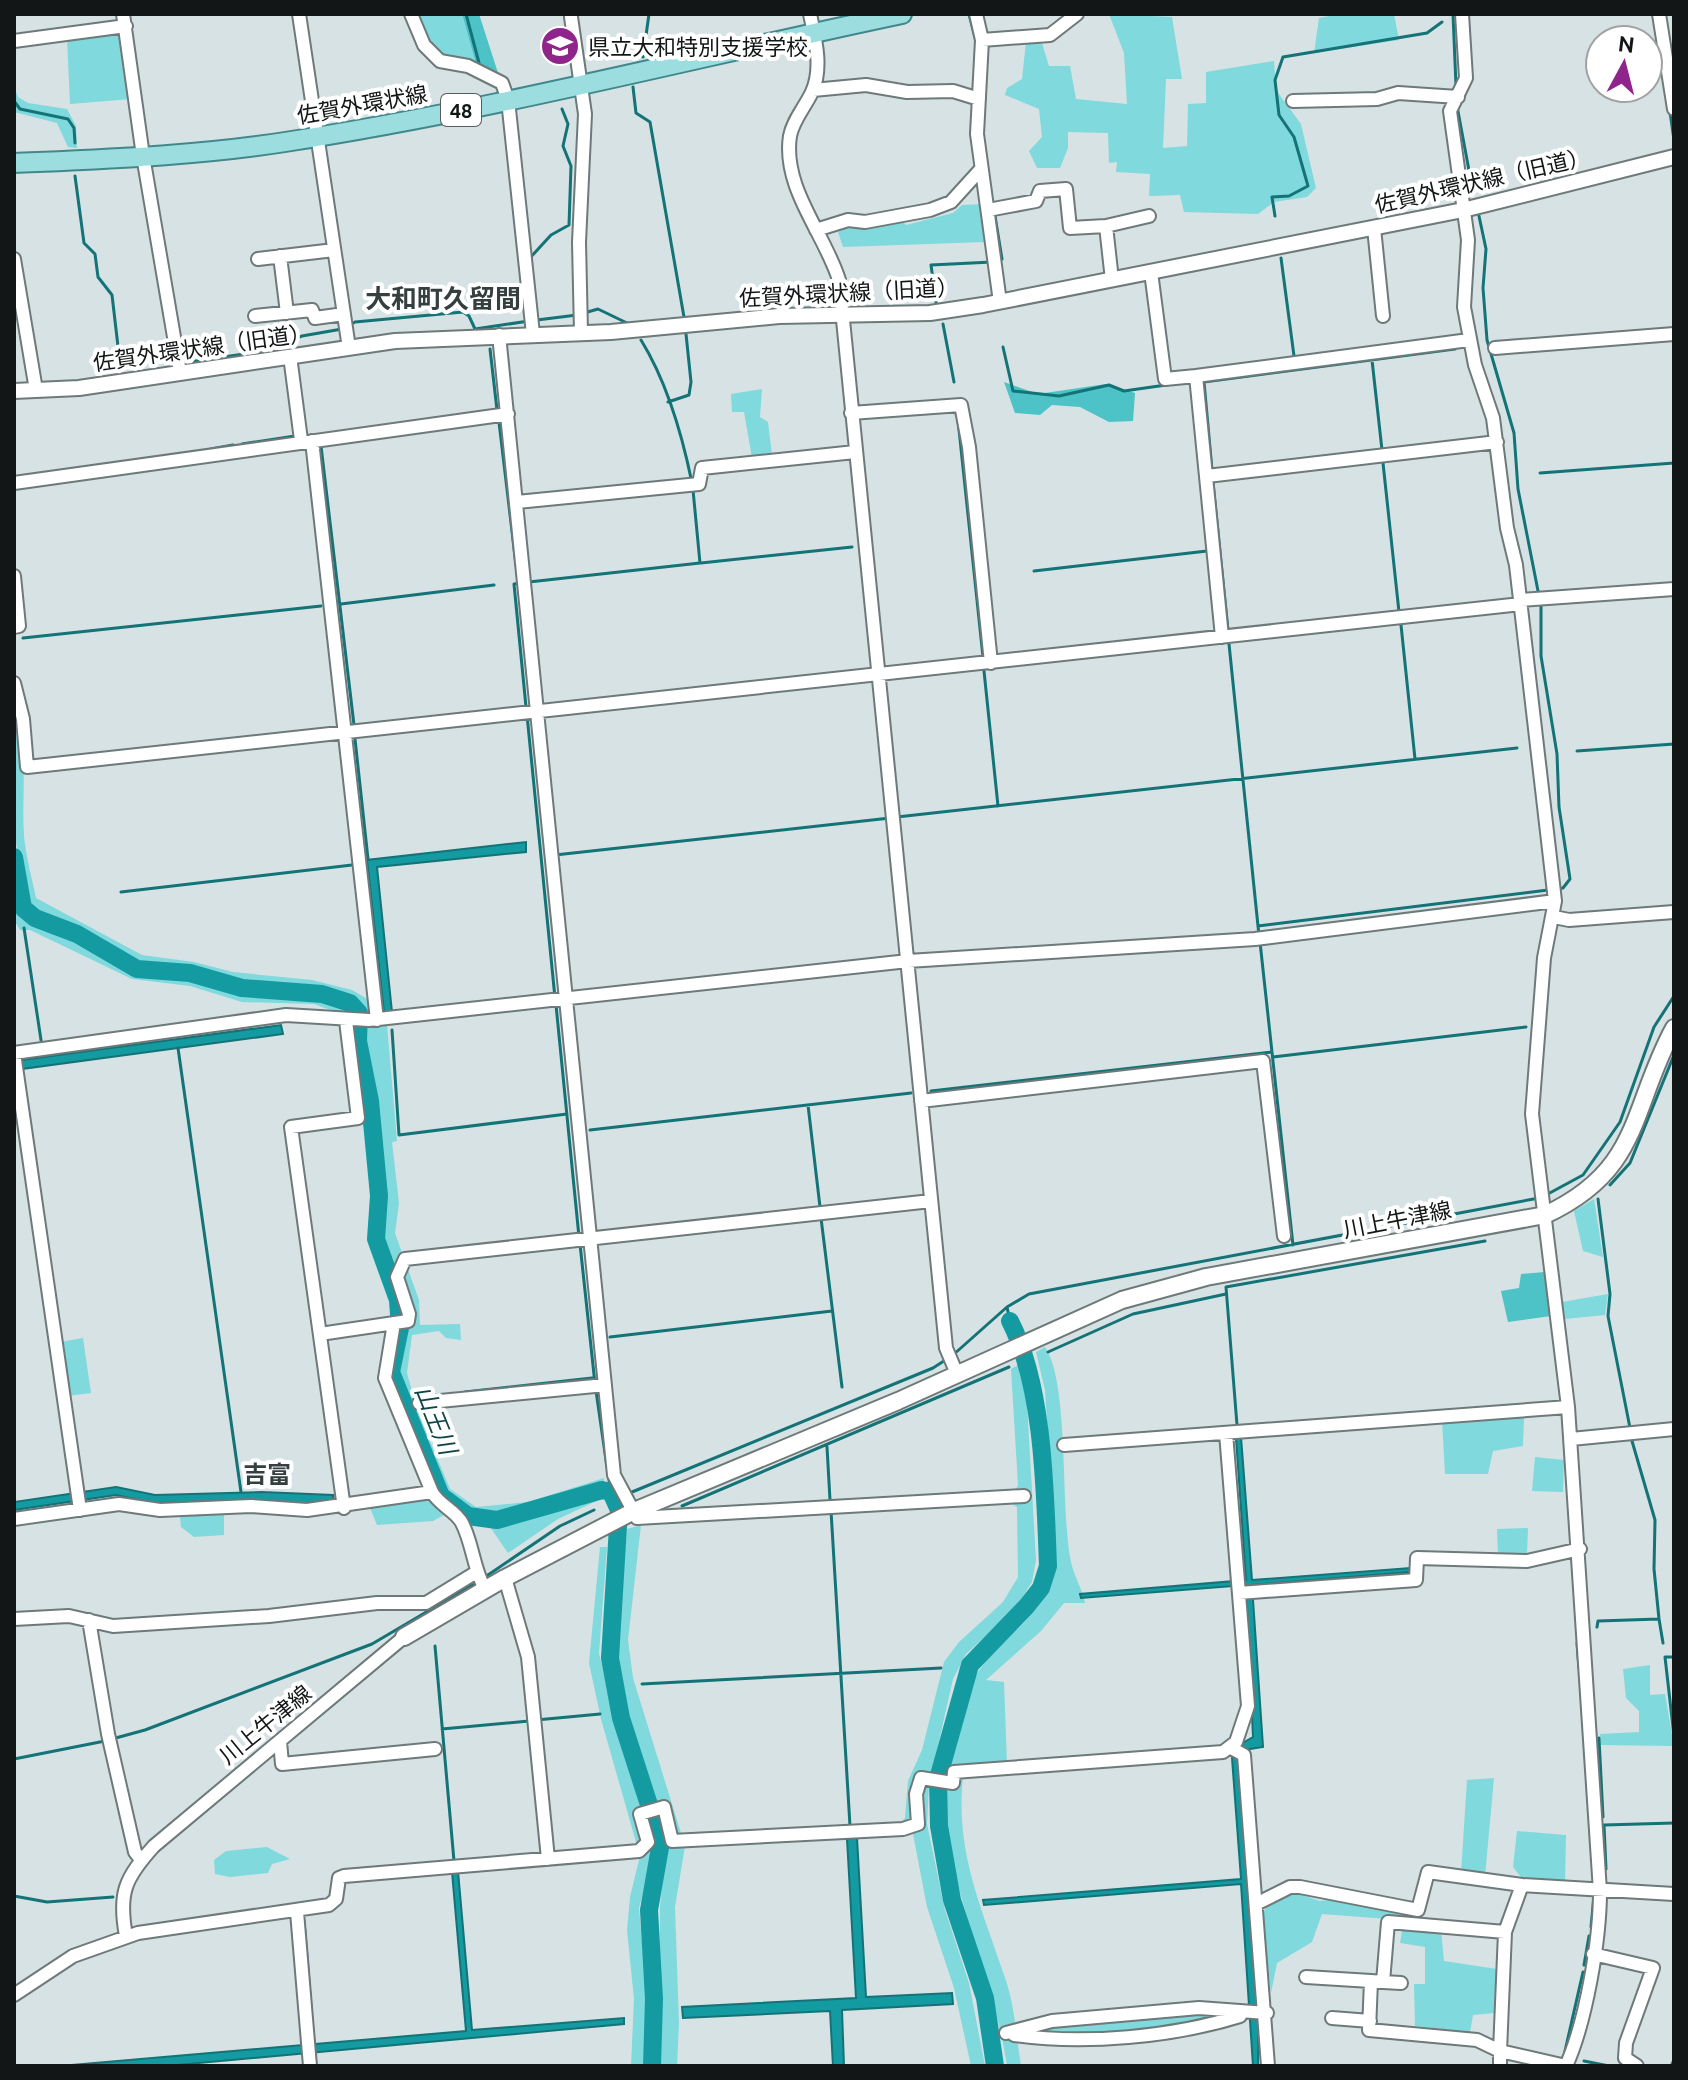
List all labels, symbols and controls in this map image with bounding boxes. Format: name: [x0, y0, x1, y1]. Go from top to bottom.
north arrow: [1584, 24, 1664, 104]
school or university icon: 県立大和特別支援学校: [539, 25, 581, 67]
text: N: [1617, 30, 1636, 57]
place label: 県立大和特別支援学校: [588, 34, 808, 59]
street label: 佐賀外環状線: [295, 80, 429, 128]
road number: 48: [441, 94, 481, 126]
street label: 佐賀外環状線（旧道）: [1372, 143, 1592, 217]
street label: 佐賀外環状線（旧道）: [738, 274, 960, 310]
district label: 大和町久留間: [365, 284, 521, 313]
street label: 佐賀外環状線（旧道）: [91, 319, 313, 375]
street label: 川上牛津線: [1341, 1196, 1453, 1242]
water label: 山王川: [410, 1382, 463, 1461]
district label: 吉富: [243, 1461, 291, 1488]
street label: 川上牛津線: [214, 1680, 316, 1768]

